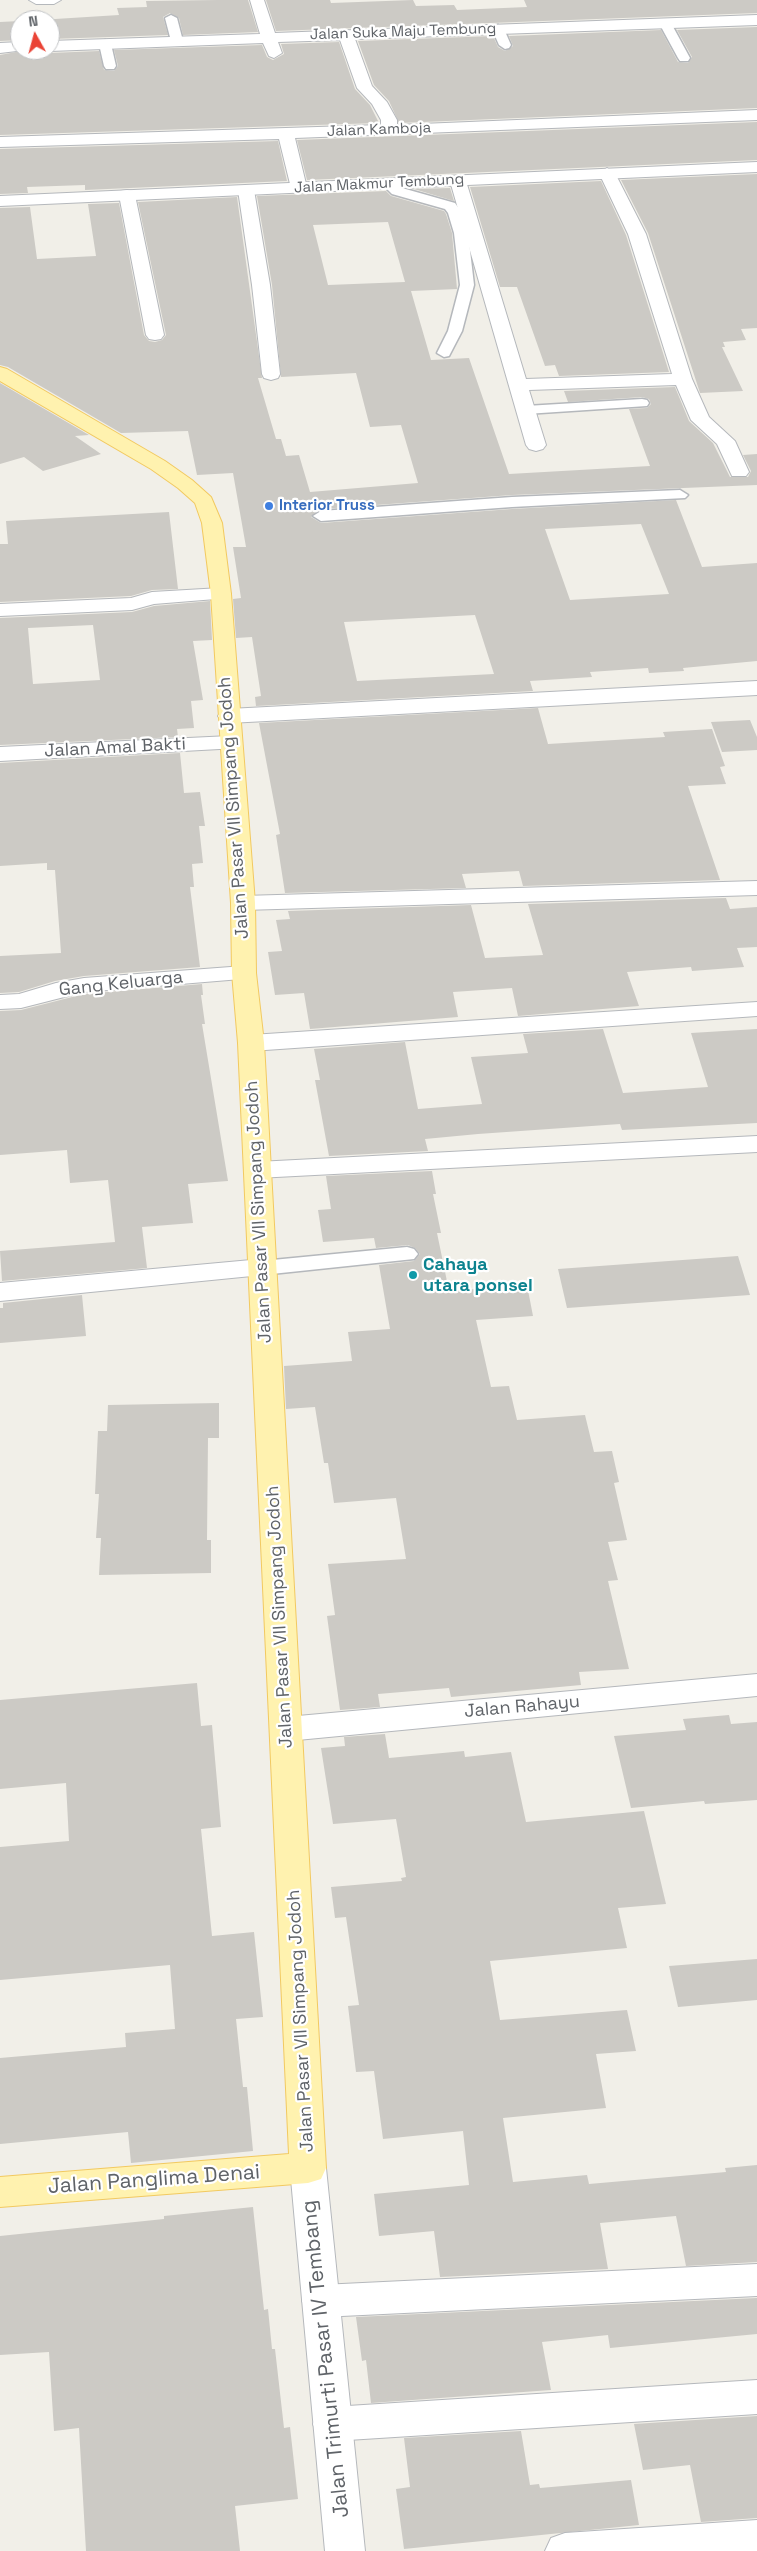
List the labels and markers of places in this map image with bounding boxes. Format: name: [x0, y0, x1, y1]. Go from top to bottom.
place label: Interior Truss: [279, 497, 375, 515]
marker: Interior Truss: [263, 500, 275, 512]
place label: Cahaya utara ponsel: [423, 1254, 533, 1296]
marker: Cahaya utara ponsel: [407, 1269, 419, 1281]

